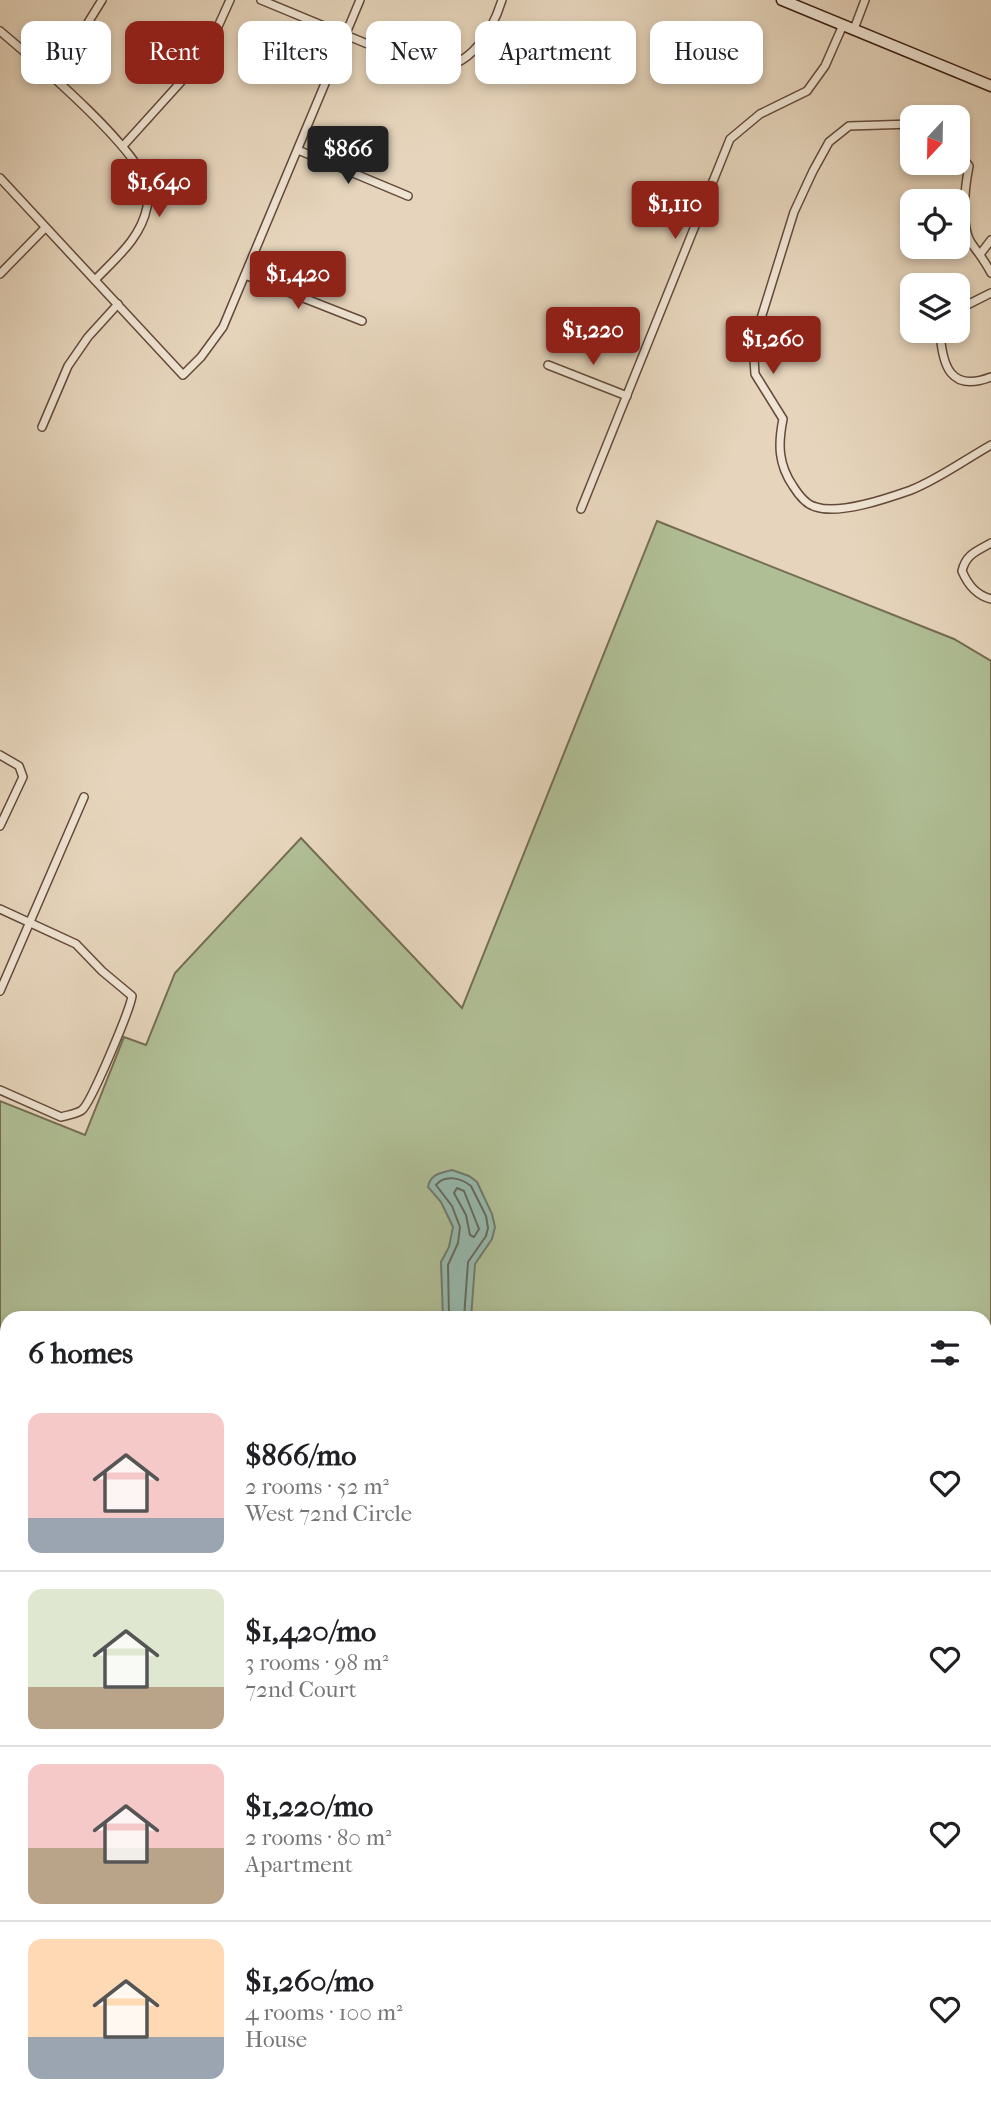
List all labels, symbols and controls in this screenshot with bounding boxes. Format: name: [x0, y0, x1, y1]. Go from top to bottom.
chip: Buy: [21, 21, 111, 84]
chip: Rent: [125, 21, 224, 84]
chip: Filters: [238, 21, 352, 84]
chip: New: [366, 21, 461, 84]
chip: Apartment: [475, 21, 636, 84]
chip: House: [650, 21, 763, 84]
north arrow: [900, 105, 970, 175]
map controls: [900, 105, 970, 343]
pin: $866: [307, 127, 389, 186]
text: $866: [323, 135, 373, 162]
pin: $1,640: [102, 160, 216, 219]
text: $1,640: [127, 168, 191, 195]
pin: $1,110: [618, 182, 732, 241]
button: locate: [900, 189, 970, 259]
text: $1,110: [648, 190, 702, 217]
pin: $1,420: [241, 252, 355, 311]
text: $1,420: [266, 260, 330, 287]
button: layers: [900, 273, 970, 343]
pin: $1,220: [536, 308, 650, 367]
text: $1,220: [562, 316, 624, 343]
pin: $1,260: [716, 316, 830, 376]
text: $1,260: [742, 325, 804, 352]
icon: filters: [926, 1334, 964, 1372]
text: 6 homes: [28, 1336, 133, 1371]
text: $866/mo: [245, 1438, 356, 1473]
icon: home: [84, 1441, 168, 1525]
icon: heart: [926, 1464, 964, 1502]
text: 2 rooms · 52 m²: [245, 1473, 389, 1500]
text: West 72nd Circle: [245, 1500, 412, 1527]
text: $1,420/mo: [245, 1614, 376, 1649]
icon: home: [84, 1617, 168, 1701]
icon: heart: [926, 1640, 964, 1678]
text: 3 rooms · 98 m²: [245, 1649, 389, 1676]
text: 72nd Court: [245, 1676, 357, 1703]
text: $1,220/mo: [245, 1789, 373, 1824]
icon: home: [84, 1792, 168, 1876]
icon: heart: [926, 1815, 964, 1853]
text: 2 rooms · 80 m²: [245, 1824, 392, 1851]
text: Apartment: [245, 1851, 353, 1878]
text: $1,260/mo: [245, 1964, 374, 1999]
icon: home: [84, 1967, 168, 2051]
icon: heart: [926, 1990, 964, 2028]
text: 4 rooms · 100 m²: [245, 1999, 403, 2026]
text: House: [245, 2026, 307, 2053]

